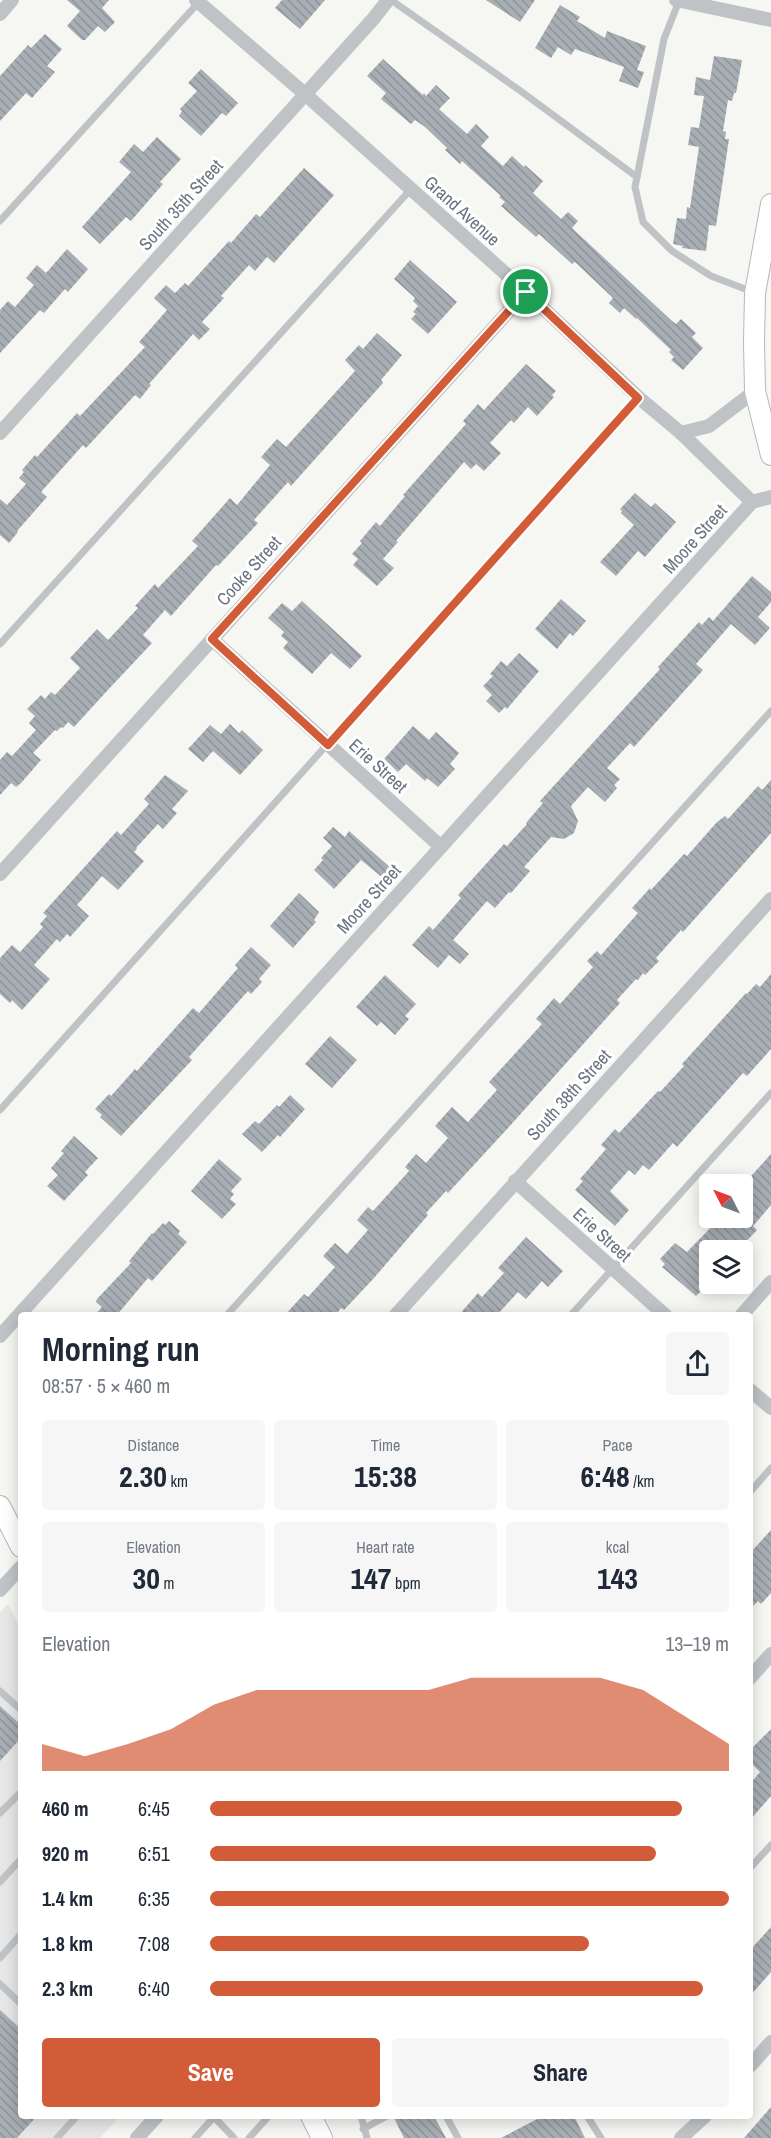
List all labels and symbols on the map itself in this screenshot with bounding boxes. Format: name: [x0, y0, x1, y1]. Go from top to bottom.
street label: South 35th Street: [133, 154, 228, 256]
street label: Grand Avenue: [419, 170, 506, 251]
pin: [500, 266, 551, 317]
street label: Moore Street: [657, 499, 732, 579]
street label: Cooke Street: [211, 530, 287, 611]
street label: Erie Street: [344, 733, 413, 799]
street label: Moore Street: [331, 859, 406, 939]
street label: South 38th Street: [521, 1044, 616, 1146]
north arrow: [699, 1174, 753, 1228]
street label: Erie Street: [568, 1202, 637, 1268]

